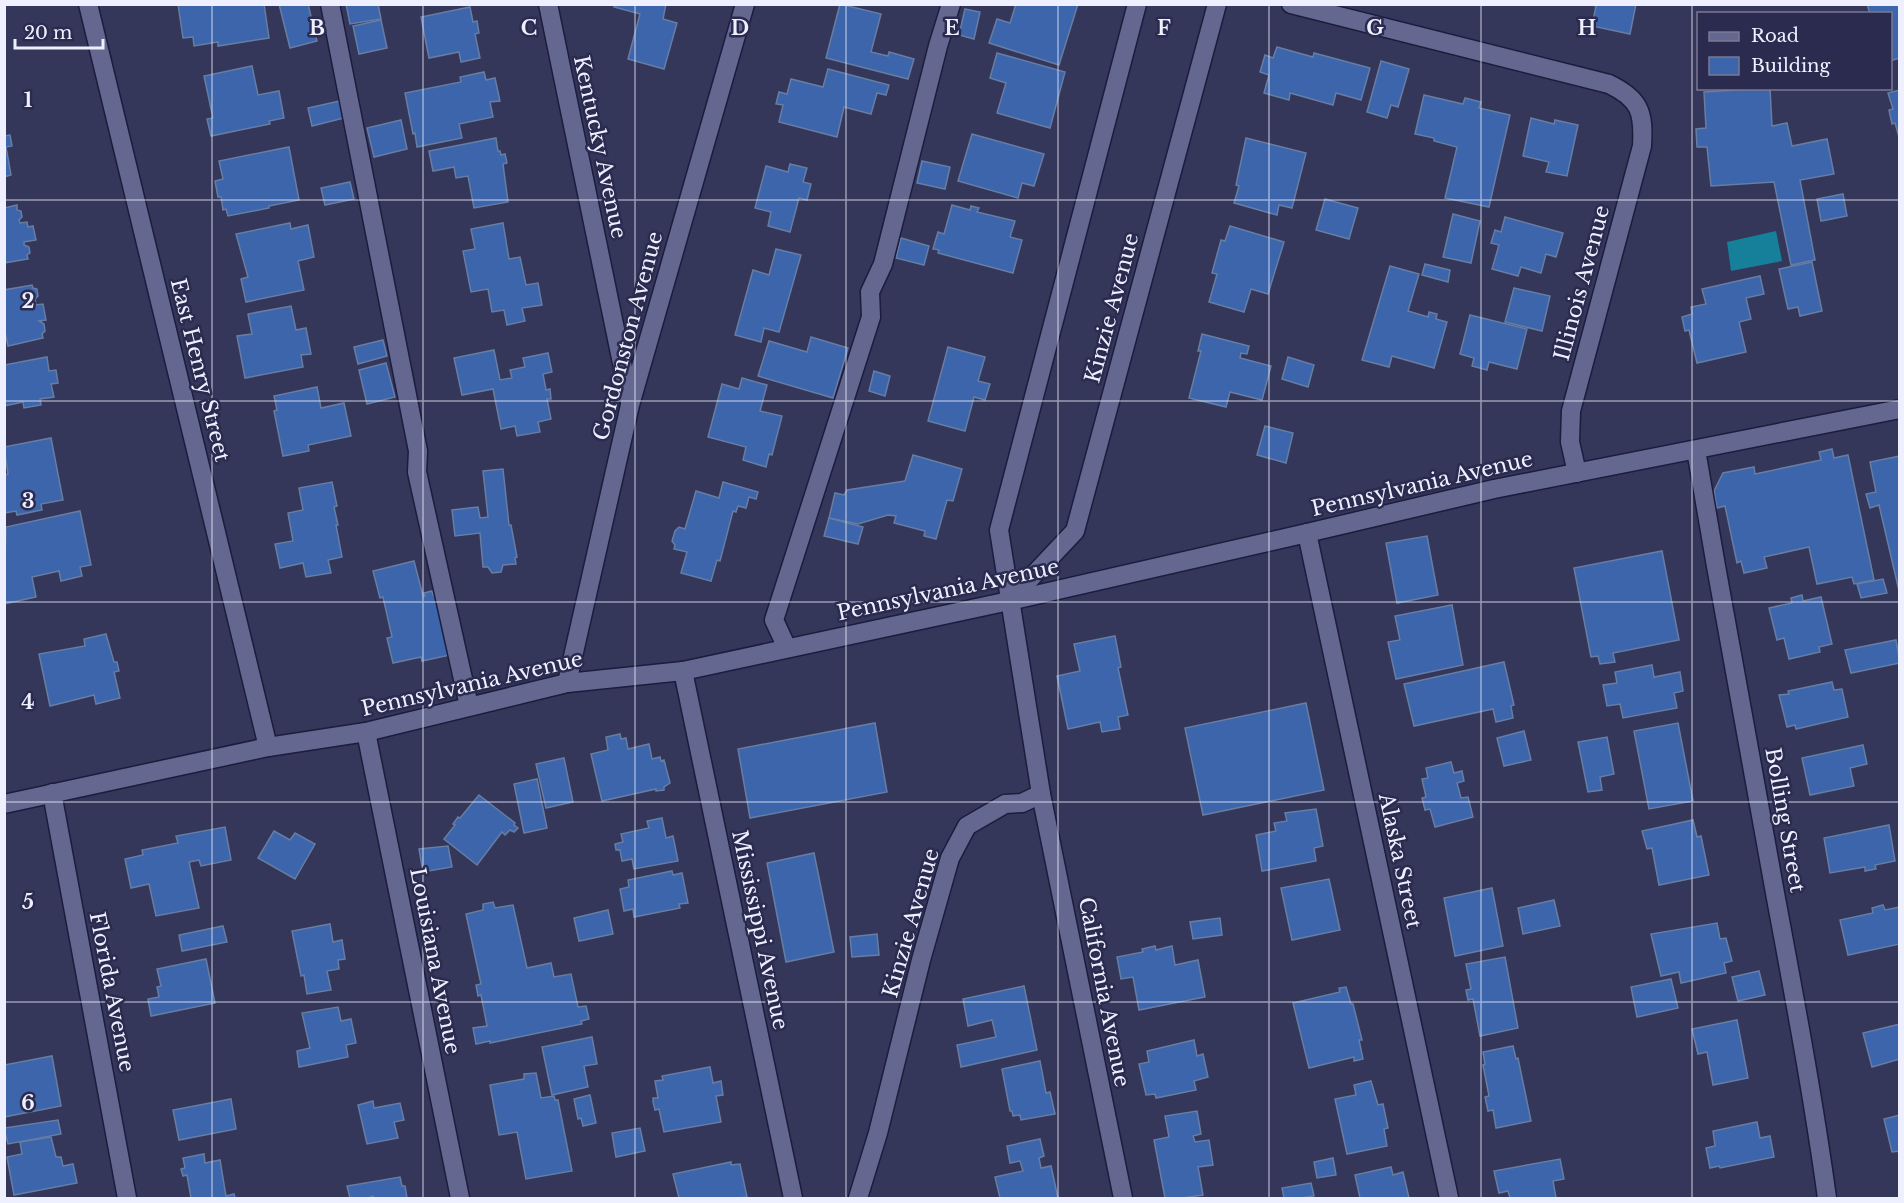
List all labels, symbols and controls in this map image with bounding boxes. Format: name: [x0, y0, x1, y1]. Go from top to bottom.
scale bar: [15, 12, 104, 50]
legend: [1697, 12, 1892, 90]
text: B: [309, 16, 325, 40]
text: C: [521, 16, 537, 40]
text: D: [731, 16, 749, 40]
text: E: [944, 16, 960, 40]
text: F: [1157, 16, 1171, 40]
text: G: [1366, 16, 1384, 40]
text: H: [1578, 16, 1597, 40]
text: 20 m: [24, 22, 72, 44]
text: Road: [1751, 25, 1799, 47]
street label: Kentucky Avenue: [568, 53, 632, 241]
text: Building: [1751, 55, 1830, 77]
text: 1: [24, 88, 33, 112]
street label: Illinois Avenue: [1549, 203, 1615, 363]
street label: Gordonston Avenue: [588, 229, 668, 443]
street label: Kinzie Avenue: [1080, 230, 1144, 386]
street label: East Henry Street: [165, 276, 235, 464]
text: 2: [21, 289, 35, 313]
street label: Pennsylvania Avenue: [1309, 446, 1535, 522]
text: 3: [22, 489, 34, 513]
street label: Pennsylvania Avenue: [835, 554, 1061, 626]
street label: Pennsylvania Avenue: [359, 646, 585, 722]
text: 4: [21, 690, 35, 714]
street label: Bolling Street: [1759, 746, 1811, 895]
street label: Alaska Street: [1373, 790, 1427, 931]
street label: Mississippi Avenue: [726, 828, 794, 1032]
street label: Kinzie Avenue: [877, 845, 945, 1001]
street label: Louisiana Avenue: [404, 865, 466, 1057]
text: 5: [22, 890, 34, 914]
street label: California Avenue: [1073, 895, 1135, 1089]
street label: Florida Avenue: [84, 910, 140, 1074]
text: 6: [21, 1091, 35, 1115]

